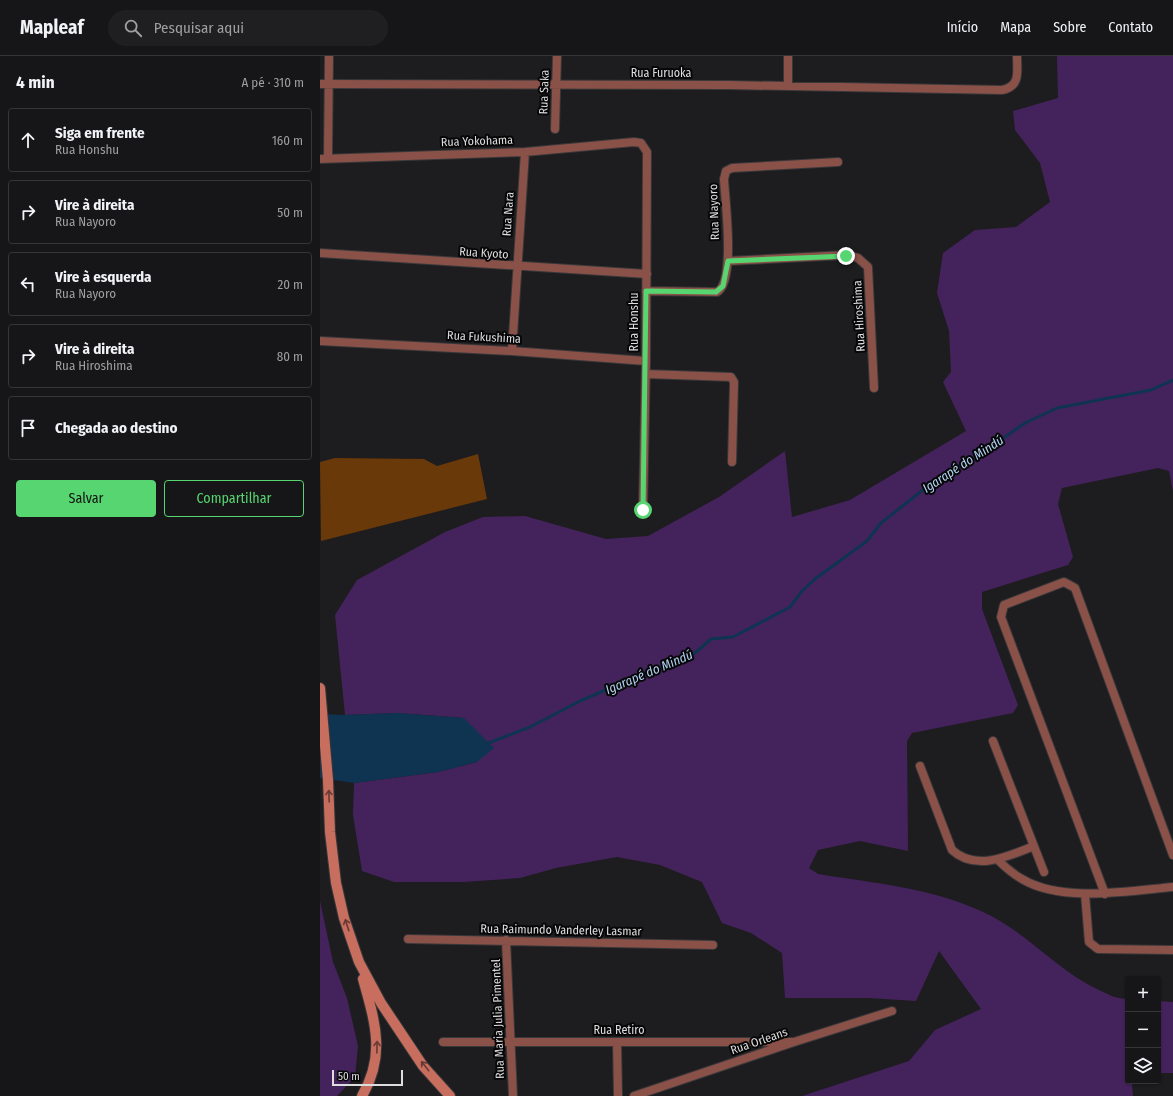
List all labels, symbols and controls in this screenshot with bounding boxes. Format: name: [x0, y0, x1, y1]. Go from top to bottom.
search box: [108, 10, 388, 46]
text: Mapleaf: [20, 16, 84, 39]
icon: search: [122, 17, 144, 39]
text: Pesquisar aqui: [154, 19, 244, 37]
text: Início: [947, 19, 978, 36]
text: Mapa: [1000, 19, 1031, 36]
text: Sobre: [1053, 19, 1086, 36]
text: Contato: [1108, 19, 1153, 36]
street label: Rua Furuoka: [631, 66, 691, 80]
street label: Rua Saka: [536, 69, 552, 115]
text: 4 min: [16, 72, 55, 93]
text: A pé · 310 m: [241, 75, 304, 90]
text: Siga em frente: [55, 124, 145, 142]
icon: ahead: [17, 129, 39, 151]
text: 160 m: [272, 133, 303, 148]
street label: Rua Yokohama: [441, 133, 513, 149]
text: Rua Honshu: [55, 142, 119, 157]
street label: Rua Nayoro: [706, 184, 722, 240]
street label: Rua Nara: [499, 191, 517, 237]
text: Vire à direita: [55, 196, 134, 214]
icon: right: [17, 201, 39, 223]
text: 50 m: [277, 205, 303, 220]
text: Rua Nayoro: [55, 214, 116, 229]
street label: Rua Kyoto: [459, 244, 509, 262]
route end: [837, 247, 855, 265]
text: Vire à esquerda: [55, 268, 152, 286]
icon: left: [17, 273, 39, 295]
text: 20 m: [277, 277, 303, 292]
street label: Rua Hiroshima: [850, 280, 868, 352]
text: Rua Nayoro: [55, 286, 116, 301]
street label: Rua Honshu: [627, 292, 641, 352]
street label: Rua Fukushima: [447, 328, 521, 346]
text: Vire à direita: [55, 340, 134, 358]
icon: right: [17, 345, 39, 367]
text: 80 m: [277, 349, 303, 364]
text: Rua Hiroshima: [55, 358, 133, 373]
icon: arrive: [17, 417, 39, 439]
text: Chegada ao destino: [55, 419, 177, 437]
water label: Igarapé do Mindú: [920, 432, 1007, 496]
button: Salvar: [16, 480, 156, 517]
button: Compartilhar: [164, 480, 304, 517]
route start: [634, 501, 652, 519]
water label: Igarapé do Mindú: [603, 647, 695, 697]
one-way arrow: [325, 790, 332, 803]
one-way arrow: [342, 919, 350, 931]
street label: Rua Raimundo Vanderley Lasmar: [480, 922, 643, 938]
street label: Rua Maria Julia Pimentel: [489, 959, 507, 1079]
map controls: [1125, 976, 1161, 1084]
button: +: [1125, 976, 1161, 1012]
button: −: [1125, 1012, 1161, 1048]
street label: Rua Retiro: [594, 1023, 644, 1037]
street label: Rua Orleans: [729, 1025, 789, 1057]
one-way arrow: [373, 1041, 381, 1054]
button: layers: [1125, 1048, 1161, 1084]
one-way arrow: [420, 1061, 429, 1072]
scale bar: [332, 1068, 403, 1087]
text: 50 m: [338, 1070, 360, 1083]

